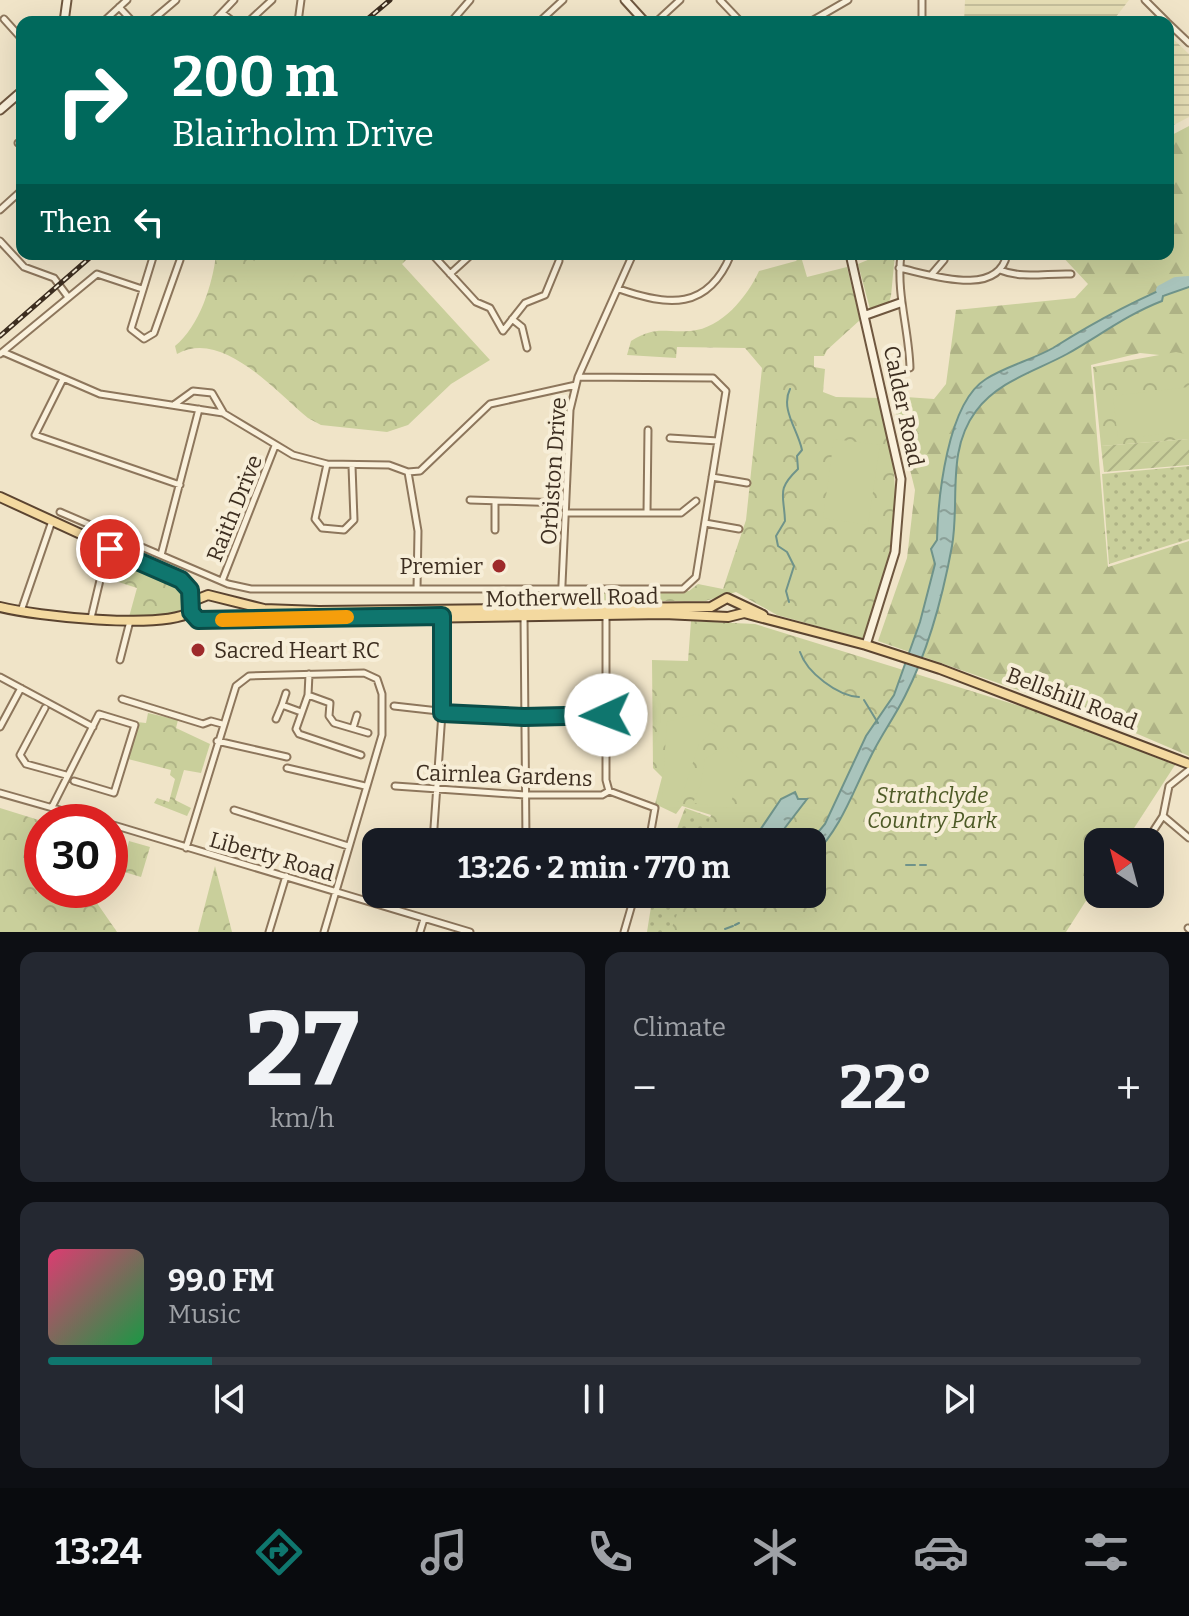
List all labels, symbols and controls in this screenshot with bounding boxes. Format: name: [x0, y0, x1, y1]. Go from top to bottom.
text: 200 m: [172, 44, 338, 111]
icon: right: [40, 48, 144, 152]
text: Blairholm Drive: [172, 112, 434, 156]
icon: left: [127, 200, 171, 244]
text: Then: [40, 204, 111, 240]
street label: Calder Road: [878, 343, 930, 469]
street label: Orbiston Drive: [535, 396, 572, 546]
street label: Raith Drive: [201, 451, 268, 566]
pin: [76, 515, 144, 583]
icon: arrive: [88, 527, 132, 571]
place label: Premier: [400, 553, 483, 580]
marker: Premier: [490, 557, 508, 575]
street label: Motherwell Road: [485, 582, 659, 613]
place label: Sacred Heart RC: [214, 637, 380, 664]
marker: Sacred Heart RC: [189, 641, 207, 659]
street label: Bellshill Road: [1002, 661, 1141, 736]
position arrow: [564, 673, 648, 757]
street label: Cairnlea Gardens: [415, 759, 593, 792]
park label: Strathclyde Country Park: [867, 782, 998, 834]
speed limit sign: 30: [24, 804, 128, 908]
street label: Liberty Road: [206, 826, 337, 887]
north arrow: [1084, 828, 1164, 908]
map controls: [1084, 828, 1164, 908]
text: 13:26 · 2 min · 770 m: [458, 850, 730, 886]
text: 27: [245, 988, 359, 1113]
text: Climate: [633, 1012, 726, 1043]
text: 22°: [839, 1052, 933, 1124]
text: −: [633, 1062, 657, 1115]
text: +: [1116, 1062, 1141, 1115]
text: km/h: [270, 1103, 334, 1134]
text: 99.0 FM: [168, 1263, 274, 1299]
text: Music: [168, 1299, 241, 1330]
icon: previous: [208, 1377, 252, 1421]
icon: pause: [572, 1377, 616, 1421]
icon: next: [937, 1377, 981, 1421]
icon: directions: [251, 1524, 307, 1580]
icon: music: [416, 1524, 472, 1580]
icon: phone: [582, 1524, 638, 1580]
icon: climate: [747, 1524, 803, 1580]
icon: car: [913, 1524, 969, 1580]
icon: filters: [1078, 1524, 1134, 1580]
text: 13:24: [55, 1530, 142, 1574]

